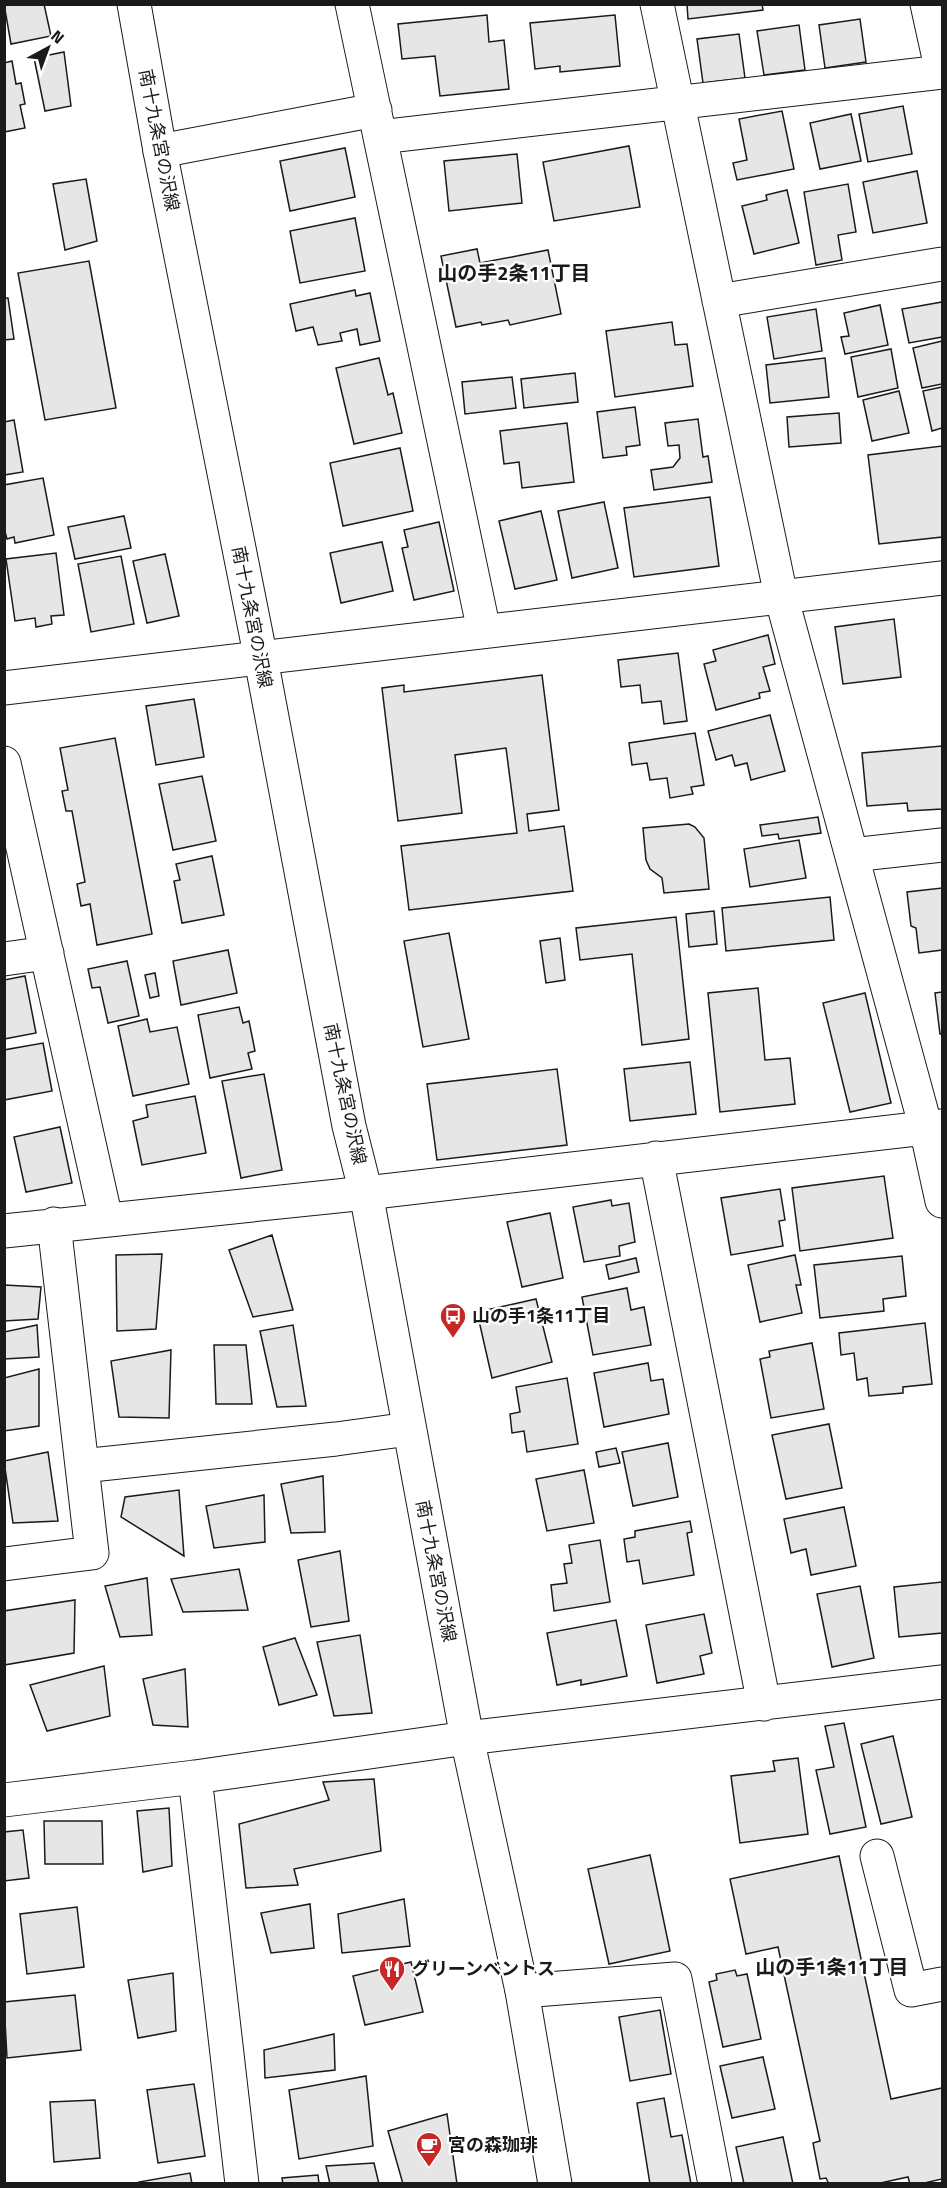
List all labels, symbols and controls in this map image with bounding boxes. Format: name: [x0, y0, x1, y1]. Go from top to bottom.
north arrow: [18, 18, 78, 78]
text: N: [46, 24, 70, 49]
street label: 南十九条宮の沢線: [133, 67, 186, 213]
district label: 山の手2条11丁目: [437, 257, 591, 288]
street label: 南十九条宮の沢線: [226, 544, 279, 690]
street label: 南十九条宮の沢線: [317, 1021, 374, 1167]
bus stop icon: 山の手1条11丁目: [438, 1301, 468, 1339]
place label: 山の手1条11丁目: [472, 1302, 610, 1329]
street label: 南十九条宮の沢線: [410, 1498, 463, 1644]
district label: 山の手1条11丁目: [755, 1951, 909, 1982]
restaurant icon: グリーンベントス: [377, 1954, 407, 1992]
place label: グリーンベントス: [412, 1955, 555, 1982]
cafe icon: 宮の森珈琲: [414, 2130, 444, 2168]
place label: 宮の森珈琲: [448, 2131, 538, 2158]

